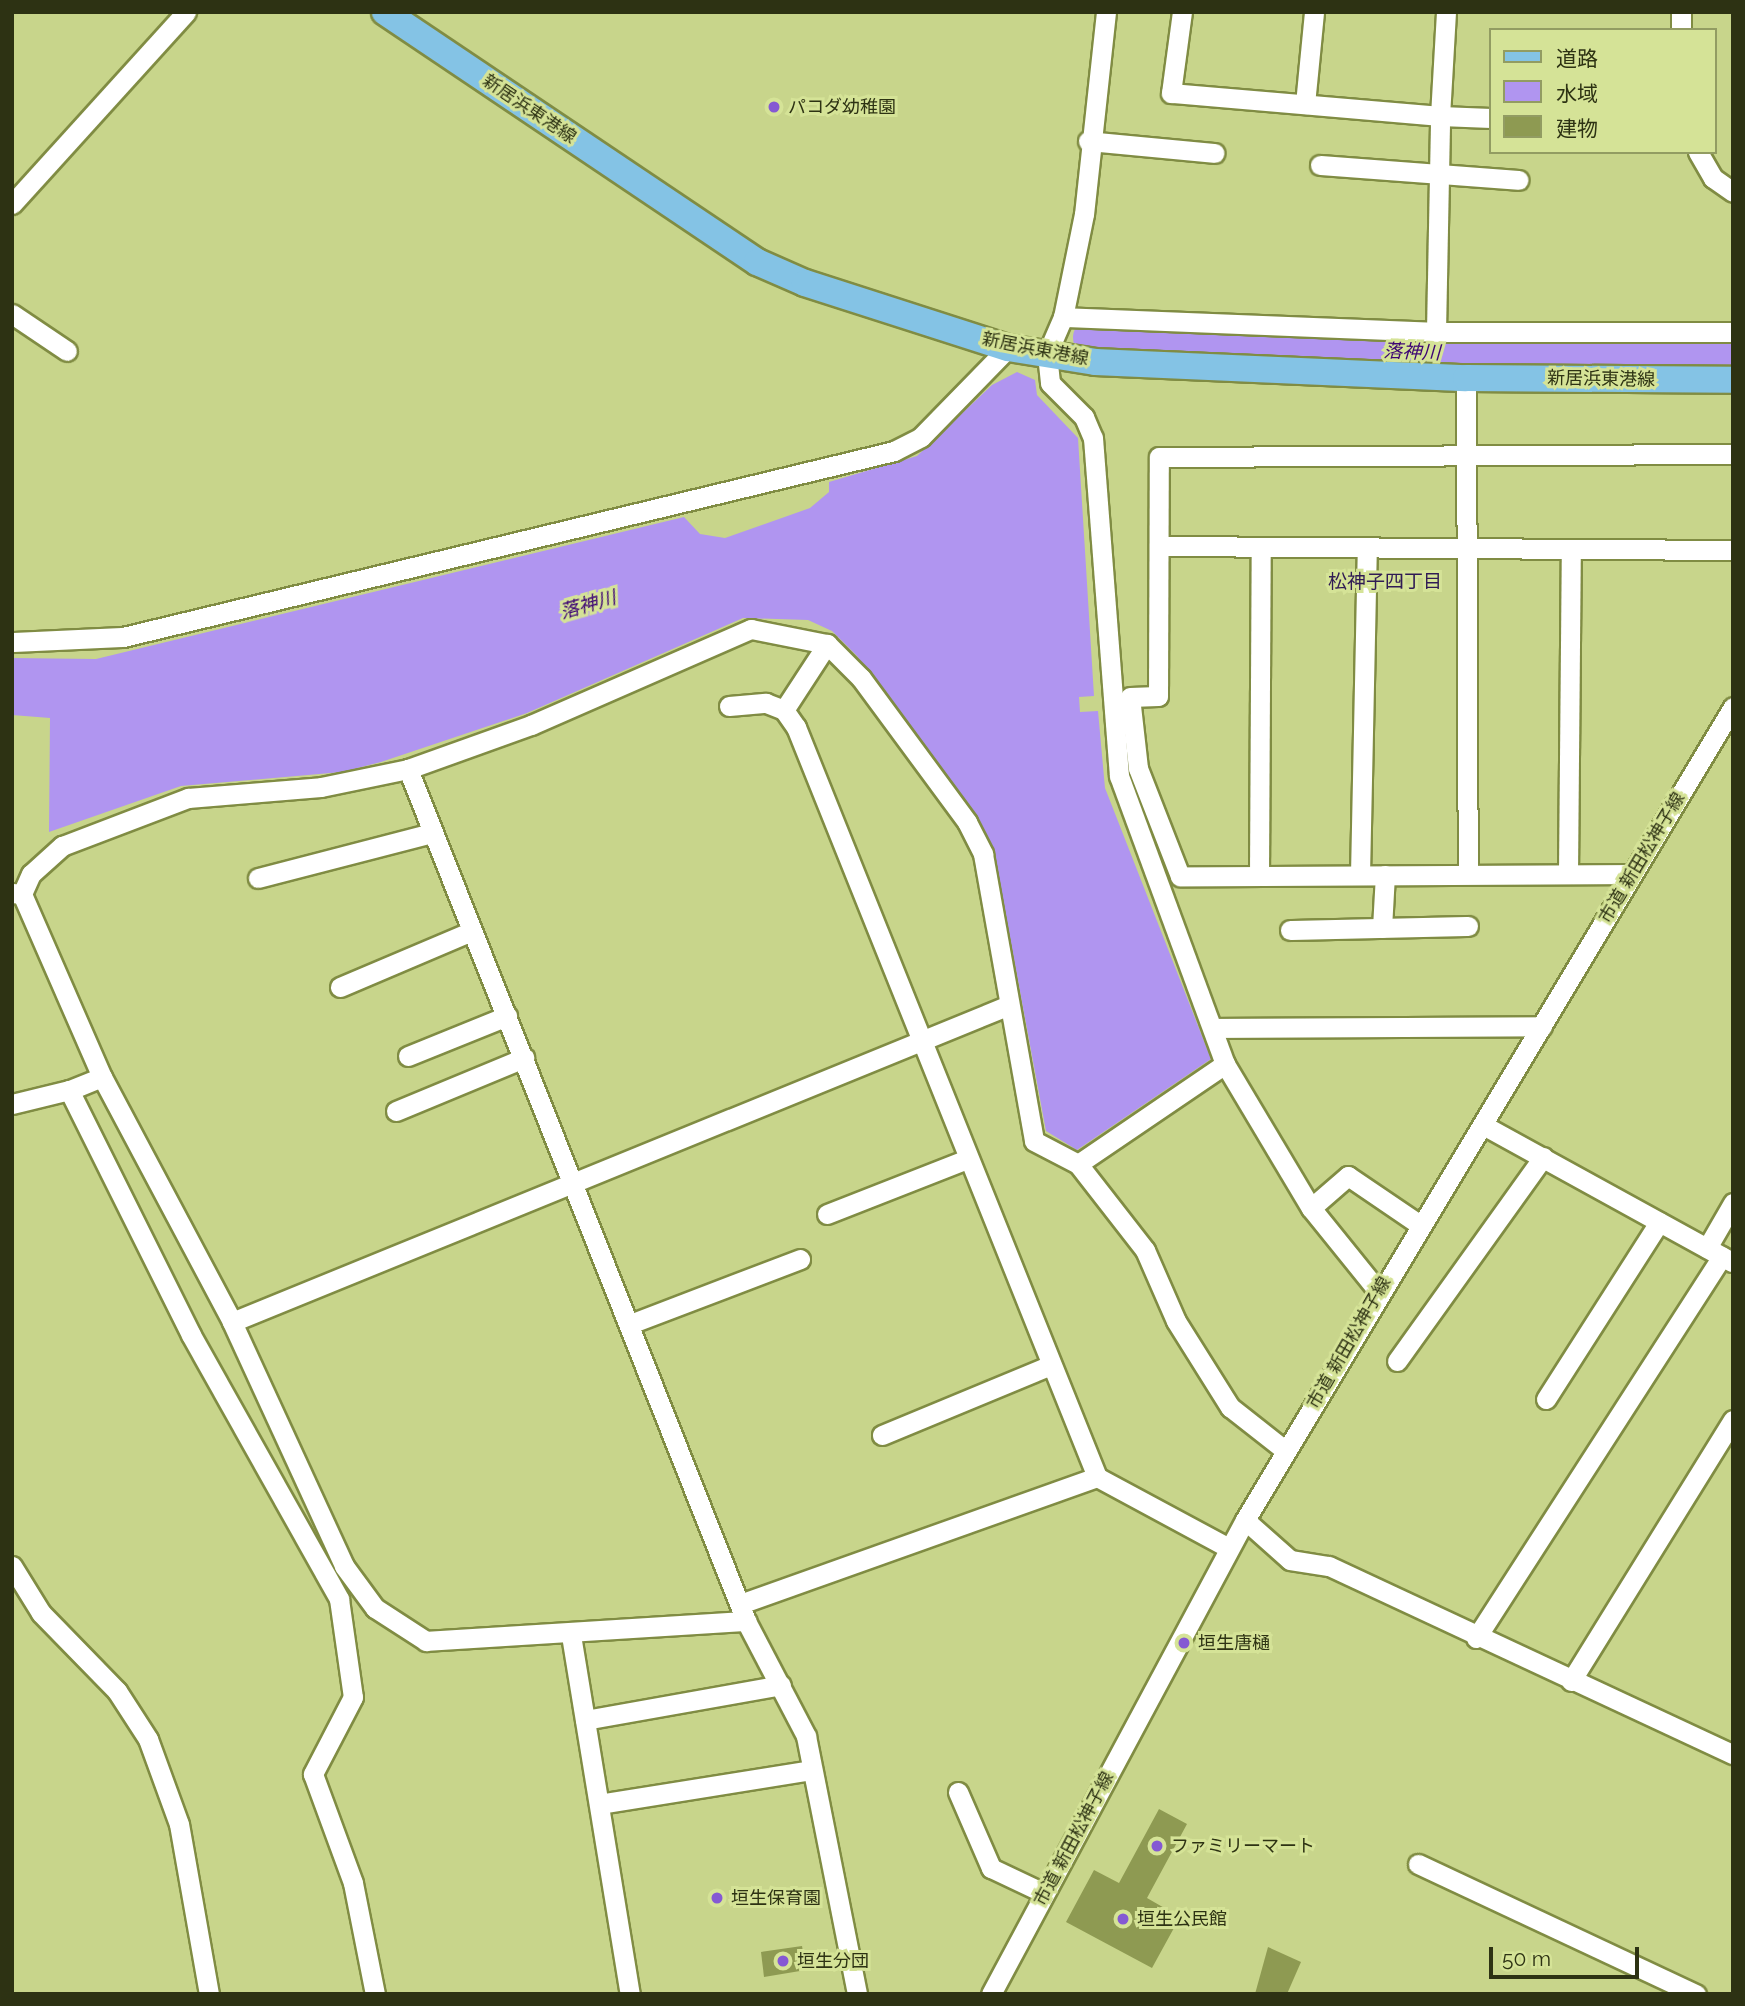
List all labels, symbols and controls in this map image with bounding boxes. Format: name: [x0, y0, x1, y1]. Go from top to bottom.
legend: [1490, 28, 1717, 154]
text: 道路: [1556, 46, 1598, 71]
street label: 新居浜東港線: [478, 70, 580, 148]
text: 水域: [1556, 81, 1598, 106]
place label: パコダ幼稚園: [788, 96, 896, 118]
marker: パコダ幼稚園: [766, 99, 782, 115]
text: 建物: [1556, 116, 1598, 141]
street label: 新居浜東港線: [980, 328, 1090, 370]
water label: 落神川: [1383, 340, 1441, 364]
street label: 新居浜東港線: [1547, 367, 1655, 391]
district label: 松神子四丁目: [1328, 571, 1442, 593]
water label: 落神川: [557, 586, 619, 624]
street label: 市道 新田松神子線: [1594, 789, 1690, 927]
street label: 市道 新田松神子線: [1302, 1273, 1396, 1413]
place label: 垣生唐樋: [1198, 1632, 1270, 1654]
marker: 垣生唐樋: [1176, 1635, 1192, 1651]
street label: 市道 新田松神子線: [1030, 1768, 1118, 1910]
place label: ファミリーマート: [1171, 1835, 1315, 1857]
marker: ファミリーマート: [1149, 1838, 1165, 1854]
place label: 垣生保育園: [731, 1887, 821, 1909]
marker: 垣生保育園: [709, 1890, 725, 1906]
place label: 垣生公民館: [1137, 1908, 1227, 1930]
marker: 垣生公民館: [1115, 1911, 1131, 1927]
scale bar: [1493, 1932, 1644, 1976]
text: 50 m: [1502, 1946, 1551, 1971]
place label: 垣生分団: [797, 1950, 869, 1972]
marker: 垣生分団: [775, 1953, 791, 1969]

